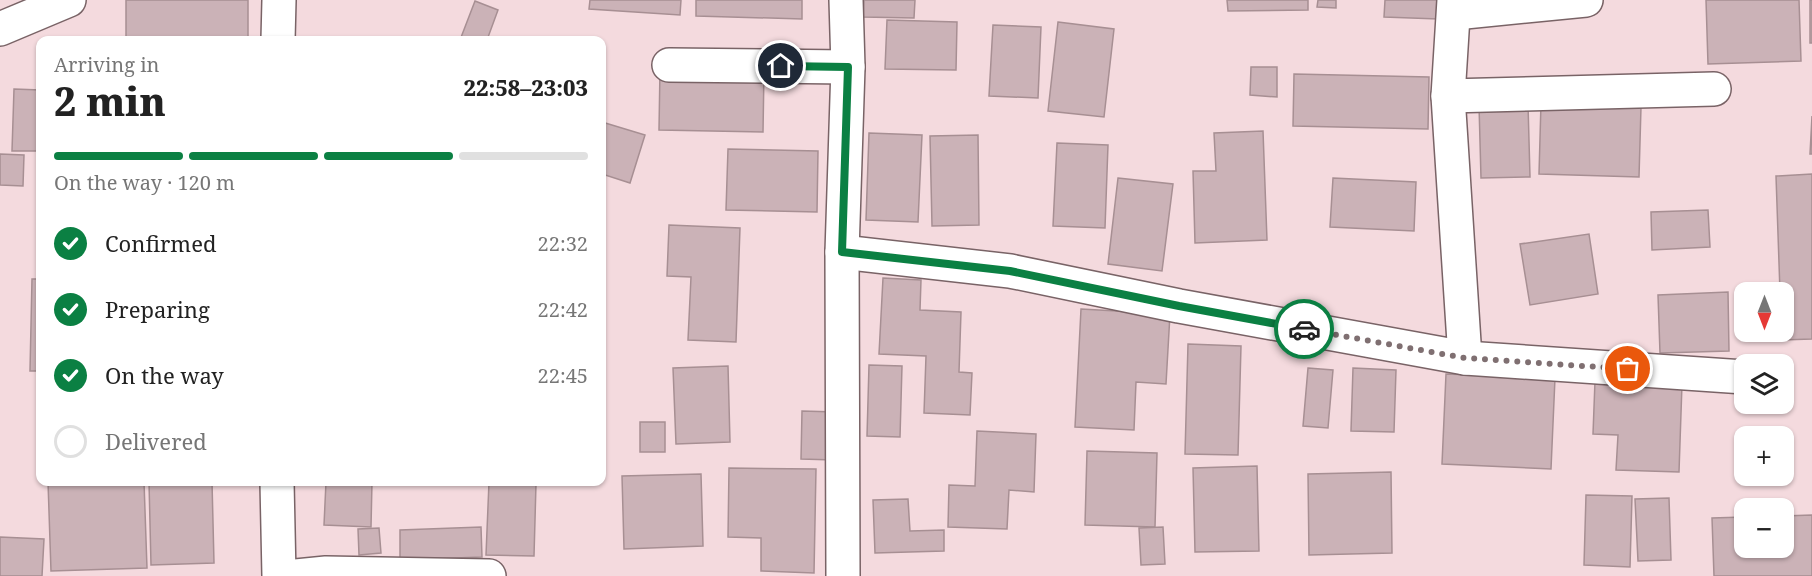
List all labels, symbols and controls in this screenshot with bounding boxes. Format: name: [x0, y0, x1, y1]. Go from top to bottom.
pin: [755, 40, 806, 91]
icon: home: [764, 49, 797, 82]
text: Arriving in: [54, 51, 159, 78]
text: 22:58–23:03: [464, 72, 588, 102]
text: 2 min: [54, 74, 166, 127]
text: On the way · 120 m: [54, 169, 235, 196]
icon: check: [54, 227, 87, 260]
text: Confirmed: [105, 228, 216, 258]
text: 22:32: [538, 230, 588, 257]
north arrow: [1734, 282, 1794, 342]
map controls: [1734, 282, 1794, 558]
icon: check: [54, 293, 87, 326]
text: Preparing: [105, 294, 210, 324]
text: 22:42: [538, 296, 588, 323]
courier: [1274, 299, 1334, 359]
icon: car: [1288, 313, 1321, 346]
pin: [1602, 343, 1653, 394]
icon: bag: [1611, 352, 1644, 385]
button: layers: [1734, 354, 1794, 414]
icon: check: [54, 359, 87, 392]
text: On the way: [105, 360, 224, 390]
text: 22:45: [538, 362, 588, 389]
text: Delivered: [105, 426, 207, 456]
button: +: [1734, 426, 1794, 486]
button: −: [1734, 498, 1794, 558]

